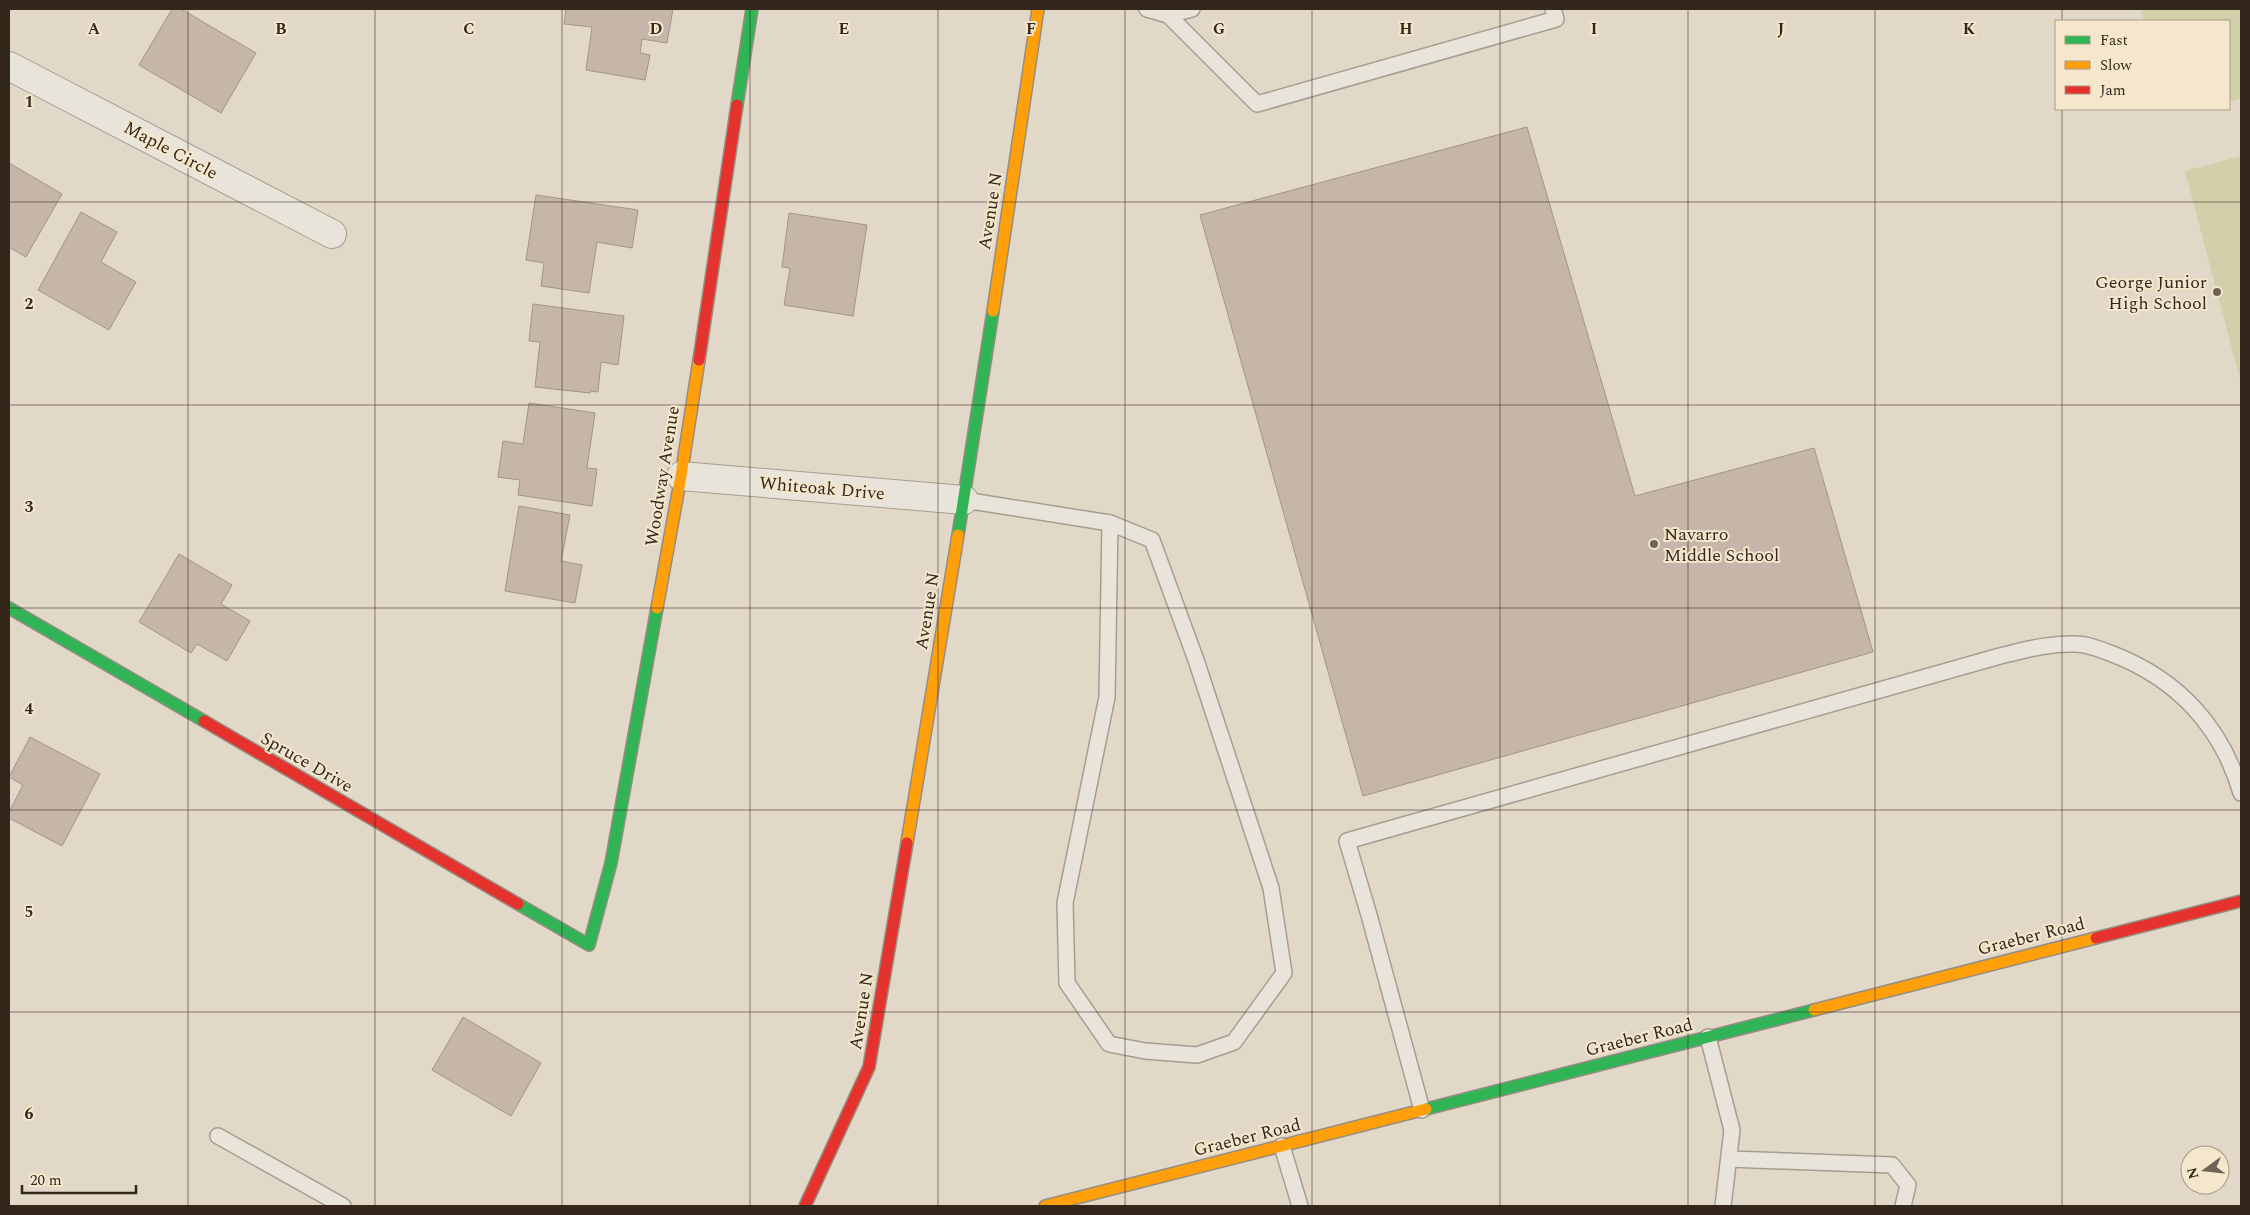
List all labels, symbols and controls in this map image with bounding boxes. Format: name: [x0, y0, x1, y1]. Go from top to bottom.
text: A: [88, 17, 101, 41]
text: B: [275, 17, 287, 41]
text: C: [463, 17, 475, 41]
text: D: [650, 17, 663, 41]
text: E: [839, 17, 849, 41]
text: F: [1026, 17, 1036, 41]
text: G: [1213, 17, 1225, 41]
text: H: [1399, 17, 1413, 41]
text: I: [1591, 17, 1597, 41]
text: J: [1778, 17, 1785, 41]
text: K: [1963, 17, 1976, 41]
legend: [2055, 20, 2230, 110]
text: Fast: [2100, 29, 2128, 52]
text: Slow: [2100, 54, 2132, 77]
text: Jam: [2100, 79, 2126, 102]
text: 1: [25, 90, 33, 114]
street label: Maple Circle: [119, 114, 223, 187]
street label: Avenue N: [971, 170, 1010, 252]
place label: George Junior High School: [2095, 269, 2207, 317]
marker: George Junior High School: [2211, 286, 2223, 298]
text: 2: [25, 292, 34, 316]
street label: Woodway Avenue: [638, 404, 687, 548]
street label: Whiteoak Drive: [758, 470, 886, 507]
text: 3: [25, 495, 34, 519]
place label: Navarro Middle School: [1664, 521, 1779, 569]
marker: Navarro Middle School: [1648, 538, 1660, 550]
street label: Avenue N: [908, 570, 947, 652]
text: 4: [25, 697, 34, 721]
street label: Spruce Drive: [255, 725, 358, 800]
text: 5: [25, 900, 33, 924]
street label: Graeber Road: [1975, 910, 2088, 963]
street label: Avenue N: [842, 970, 881, 1052]
street label: Graeber Road: [1583, 1011, 1696, 1064]
text: 6: [25, 1102, 34, 1126]
street label: Graeber Road: [1191, 1111, 1304, 1164]
north arrow: [2180, 1145, 2230, 1195]
scale bar: [22, 1162, 136, 1194]
text: N: [2181, 1165, 2205, 1181]
text: 20 m: [30, 1169, 62, 1192]

